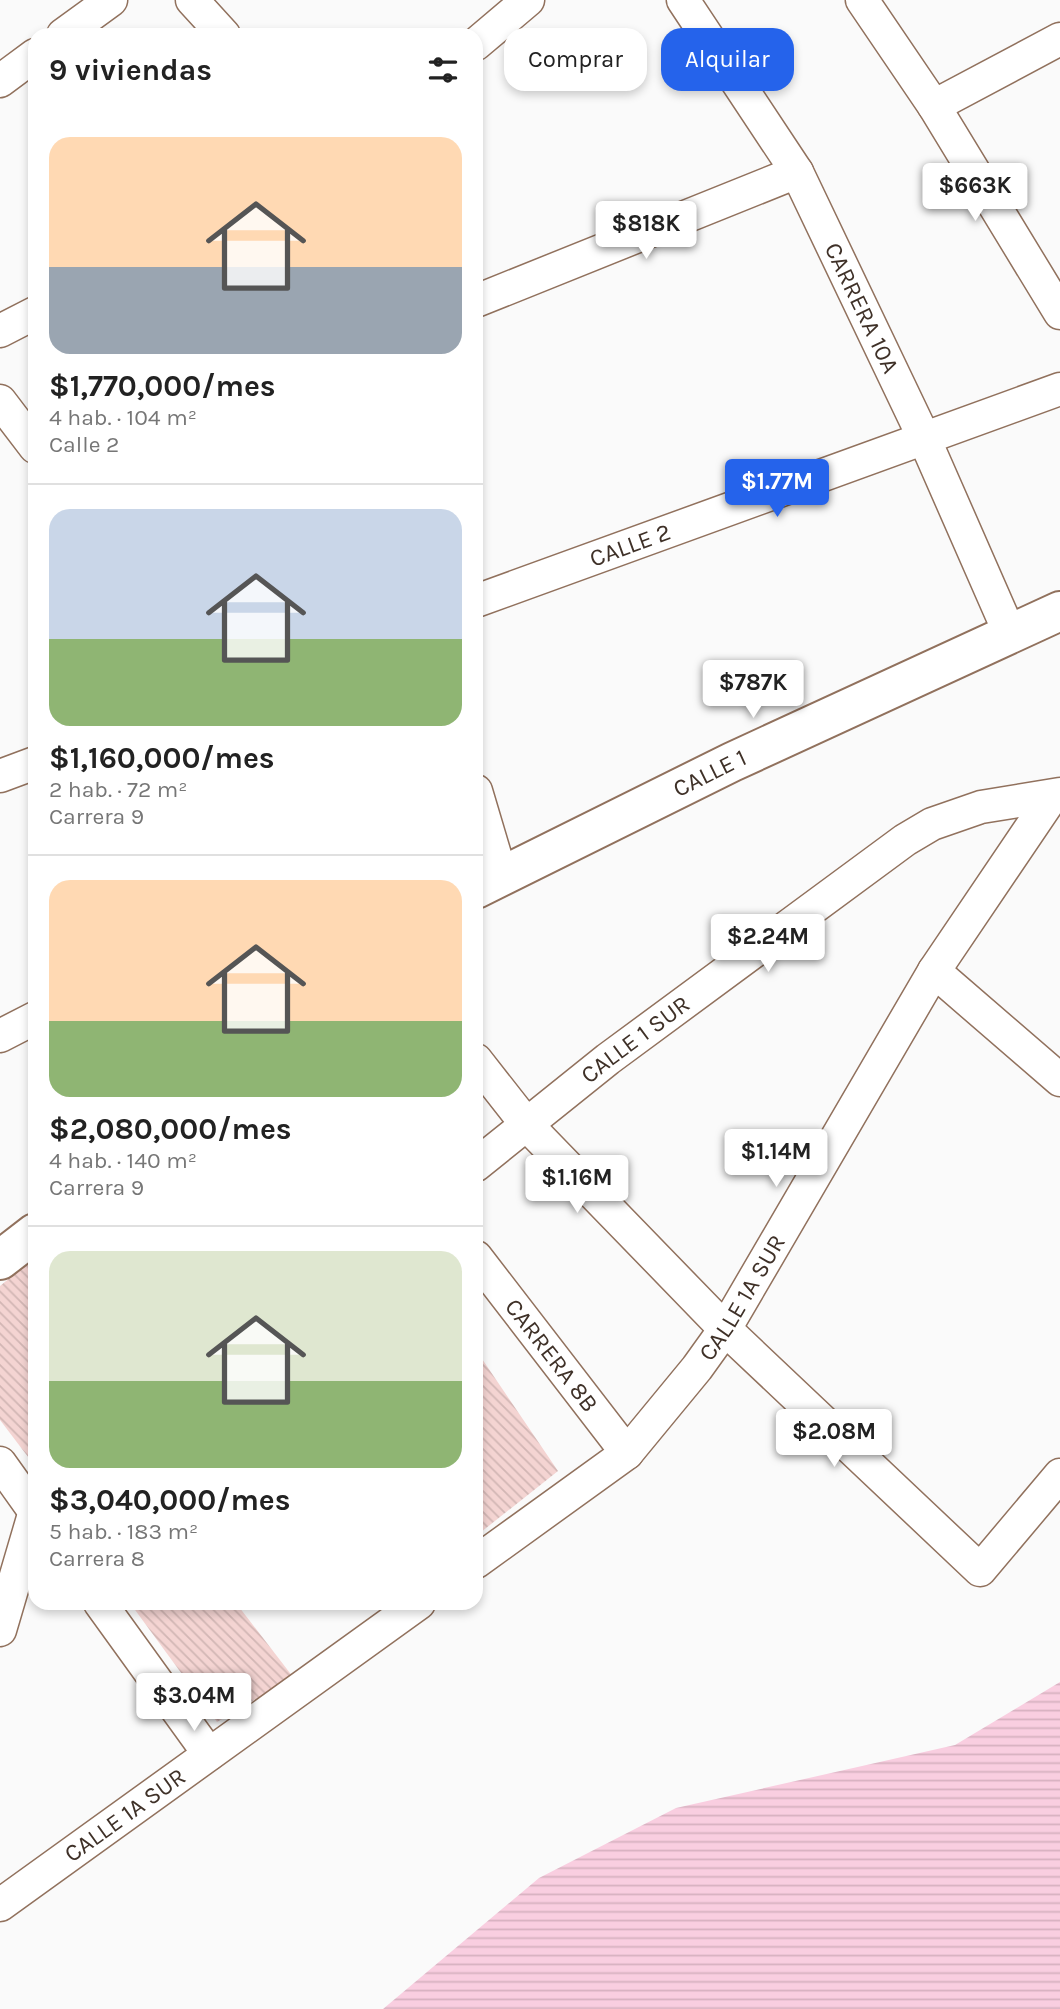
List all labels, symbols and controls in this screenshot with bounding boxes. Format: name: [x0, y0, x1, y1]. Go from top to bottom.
chip: Comprar: [504, 28, 647, 91]
chip: Alquilar: [661, 28, 794, 91]
icon: filters: [424, 51, 462, 89]
text: 9 viviendas: [49, 52, 212, 88]
pin: $663K: [926, 164, 1024, 223]
text: $663K: [938, 172, 1012, 199]
icon: home: [193, 183, 319, 309]
pin: $818K: [597, 202, 695, 261]
text: $818K: [612, 210, 680, 237]
street label: CARRERA 10A: [819, 238, 905, 378]
text: $1,770,000/mes: [49, 368, 276, 404]
text: 4 hab. · 104 m²: [49, 404, 197, 431]
text: Calle 2: [49, 431, 119, 458]
pin: $1.77M: [720, 460, 834, 519]
text: $1.77M: [741, 468, 813, 495]
street label: CALLE 2: [586, 518, 674, 573]
icon: home: [193, 555, 319, 681]
pin: $787K: [704, 660, 802, 720]
text: $787K: [719, 669, 787, 696]
text: $1,160,000/mes: [49, 740, 275, 776]
street label: CALLE 1: [669, 743, 751, 803]
text: 2 hab. · 72 m²: [49, 776, 187, 803]
text: Carrera 9: [49, 803, 144, 830]
pin: $2.24M: [711, 914, 825, 974]
text: $2.24M: [727, 923, 809, 950]
icon: home: [193, 926, 319, 1052]
street label: CALLE 1 SUR: [575, 990, 695, 1089]
text: $2,080,000/mes: [49, 1111, 292, 1147]
pin: $1.14M: [719, 1130, 833, 1189]
text: $1.14M: [741, 1138, 812, 1165]
text: 4 hab. · 140 m²: [49, 1147, 197, 1174]
pin: $1.16M: [520, 1156, 634, 1215]
text: $1.16M: [541, 1164, 613, 1191]
text: Carrera 9: [49, 1174, 144, 1201]
street label: CALLE 1A SUR: [693, 1230, 791, 1366]
street label: CARRERA 8B: [499, 1293, 604, 1417]
icon: home: [193, 1297, 319, 1423]
pin: $2.08M: [777, 1410, 891, 1469]
text: $2.08M: [792, 1418, 876, 1445]
text: $3,040,000/mes: [49, 1482, 291, 1518]
text: 5 hab. · 183 m²: [49, 1518, 198, 1545]
text: Carrera 8: [49, 1545, 145, 1572]
pin: $3.04M: [137, 1674, 251, 1733]
text: $3.04M: [152, 1682, 236, 1709]
street label: CALLE 1A SUR: [59, 1762, 191, 1868]

